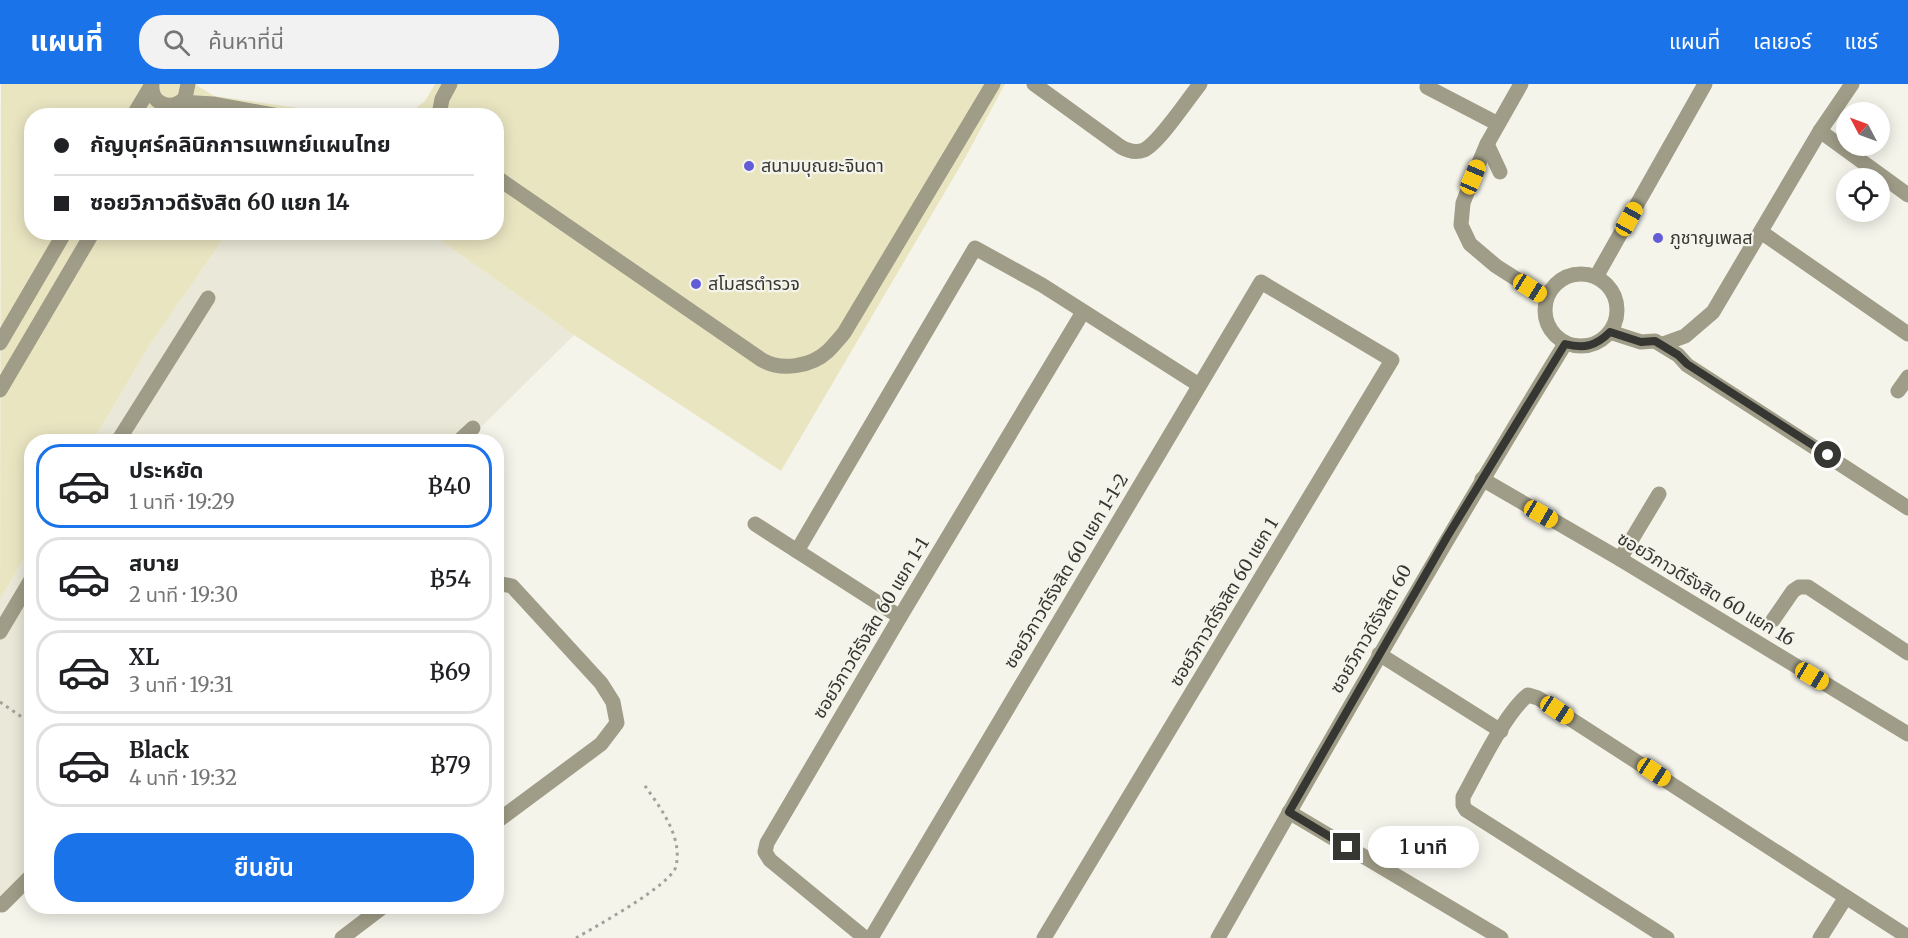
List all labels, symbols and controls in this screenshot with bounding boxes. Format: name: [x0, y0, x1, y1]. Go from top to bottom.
search box: [139, 15, 559, 69]
text: แผนที่: [30, 23, 103, 59]
icon: search: [160, 26, 193, 59]
text: ค้นหาที่นี่: [208, 27, 284, 55]
text: แผนที่: [1669, 28, 1720, 55]
text: เลเยอร์: [1753, 28, 1812, 55]
text: แชร์: [1845, 28, 1878, 55]
north arrow: [1836, 102, 1890, 156]
map controls: [1836, 102, 1890, 222]
text: กัญบุศร์คลินิกการแพทย์แผนไทย: [90, 130, 391, 158]
place label: สนามบุณยะจินดา: [761, 154, 884, 177]
car: [1458, 157, 1488, 197]
marker: สนามบุณยะจินดา: [742, 159, 756, 173]
button: locate: [1836, 168, 1890, 222]
text: ซอยวิภาวดีรังสิต 60 แยก 14: [90, 188, 350, 216]
car: [1612, 199, 1646, 239]
place label: ภูชาญเพลส: [1670, 226, 1752, 250]
marker: ภูชาญเพลส: [1651, 231, 1665, 245]
car: [1510, 271, 1550, 305]
place label: สโมสรตำรวจ: [708, 272, 800, 295]
marker: สโมสรตำรวจ: [689, 277, 703, 291]
route start: [1814, 441, 1841, 468]
text: ประหยัด: [129, 456, 204, 484]
icon: car: [57, 459, 111, 513]
street label: ซอยวิภาวดีรังสิต 60 แยก 1-1-2: [998, 469, 1133, 672]
text: ฿40: [428, 472, 471, 500]
text: 1 นาที · 19:29: [129, 489, 235, 514]
car: [1521, 497, 1561, 531]
street label: ซอยวิภาวดีรังสิต 60 แยก 1: [1164, 513, 1283, 690]
street label: ซอยวิภาวดีรังสิต 60 แยก 16: [1613, 526, 1799, 651]
street label: ซอยวิภาวดีรังสิต 60 แยก 1-1: [807, 533, 934, 722]
text: สบาย: [129, 549, 179, 577]
icon: car: [57, 552, 111, 606]
street label: ซอยวิภาวดีรังสิต 60: [1324, 560, 1417, 697]
text: ฿54: [430, 565, 471, 593]
text: 2 นาที · 19:30: [129, 582, 238, 607]
text: XL: [129, 643, 159, 671]
icon: car: [57, 645, 111, 699]
text: ฿69: [429, 658, 471, 686]
car: [1792, 659, 1832, 693]
text: 3 นาที · 19:31: [129, 672, 233, 697]
car: [1537, 693, 1577, 727]
text: Black: [129, 736, 189, 764]
icon: car: [57, 738, 111, 792]
text: ฿79: [430, 751, 471, 779]
car: [1634, 755, 1674, 789]
text: 4 นาที · 19:32: [129, 765, 237, 790]
callout: 1 นาที: [1368, 826, 1479, 868]
button: ยืนยัน: [54, 833, 474, 902]
route end: [1333, 833, 1360, 860]
text: 1 นาที: [1400, 834, 1447, 859]

